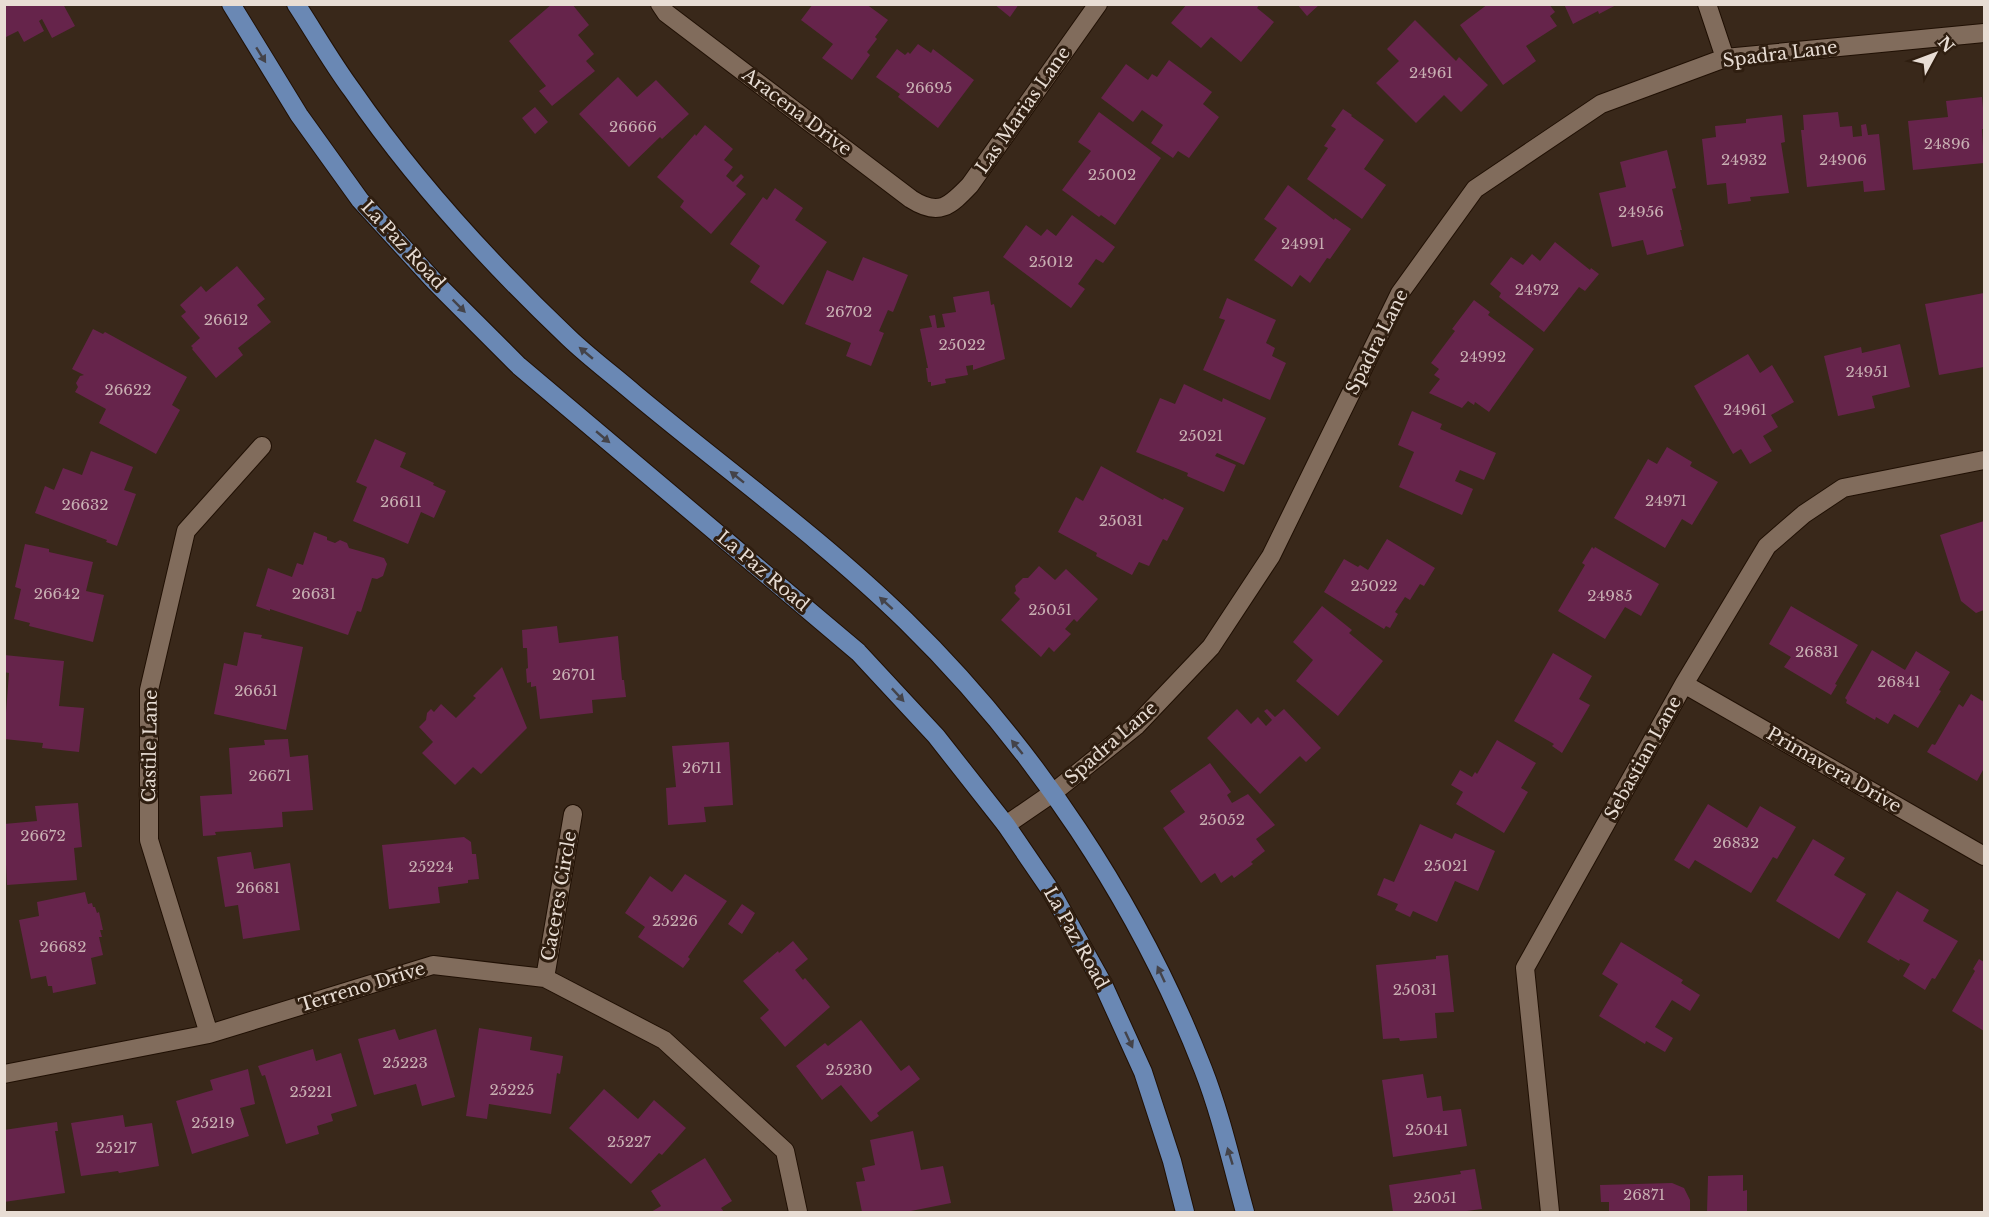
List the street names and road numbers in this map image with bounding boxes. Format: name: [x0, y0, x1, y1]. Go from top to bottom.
street label: Spadra Lane: [1722, 36, 1838, 72]
street label: Las Marias Lane: [971, 42, 1075, 178]
street label: Aracena Drive: [737, 63, 856, 160]
street label: La Paz Road: [356, 196, 450, 294]
street label: Spadra Lane: [1341, 286, 1413, 398]
street label: La Paz Road: [713, 526, 813, 616]
street label: Castile Lane: [138, 689, 162, 803]
street label: Sebastian Lane: [1600, 692, 1686, 824]
street label: Spadra Lane: [1060, 697, 1162, 789]
street label: Primavera Drive: [1763, 723, 1905, 817]
street label: Caceres Circle: [537, 829, 581, 963]
street label: La Paz Road: [1039, 883, 1113, 993]
street label: Terreno Drive: [296, 957, 428, 1017]

